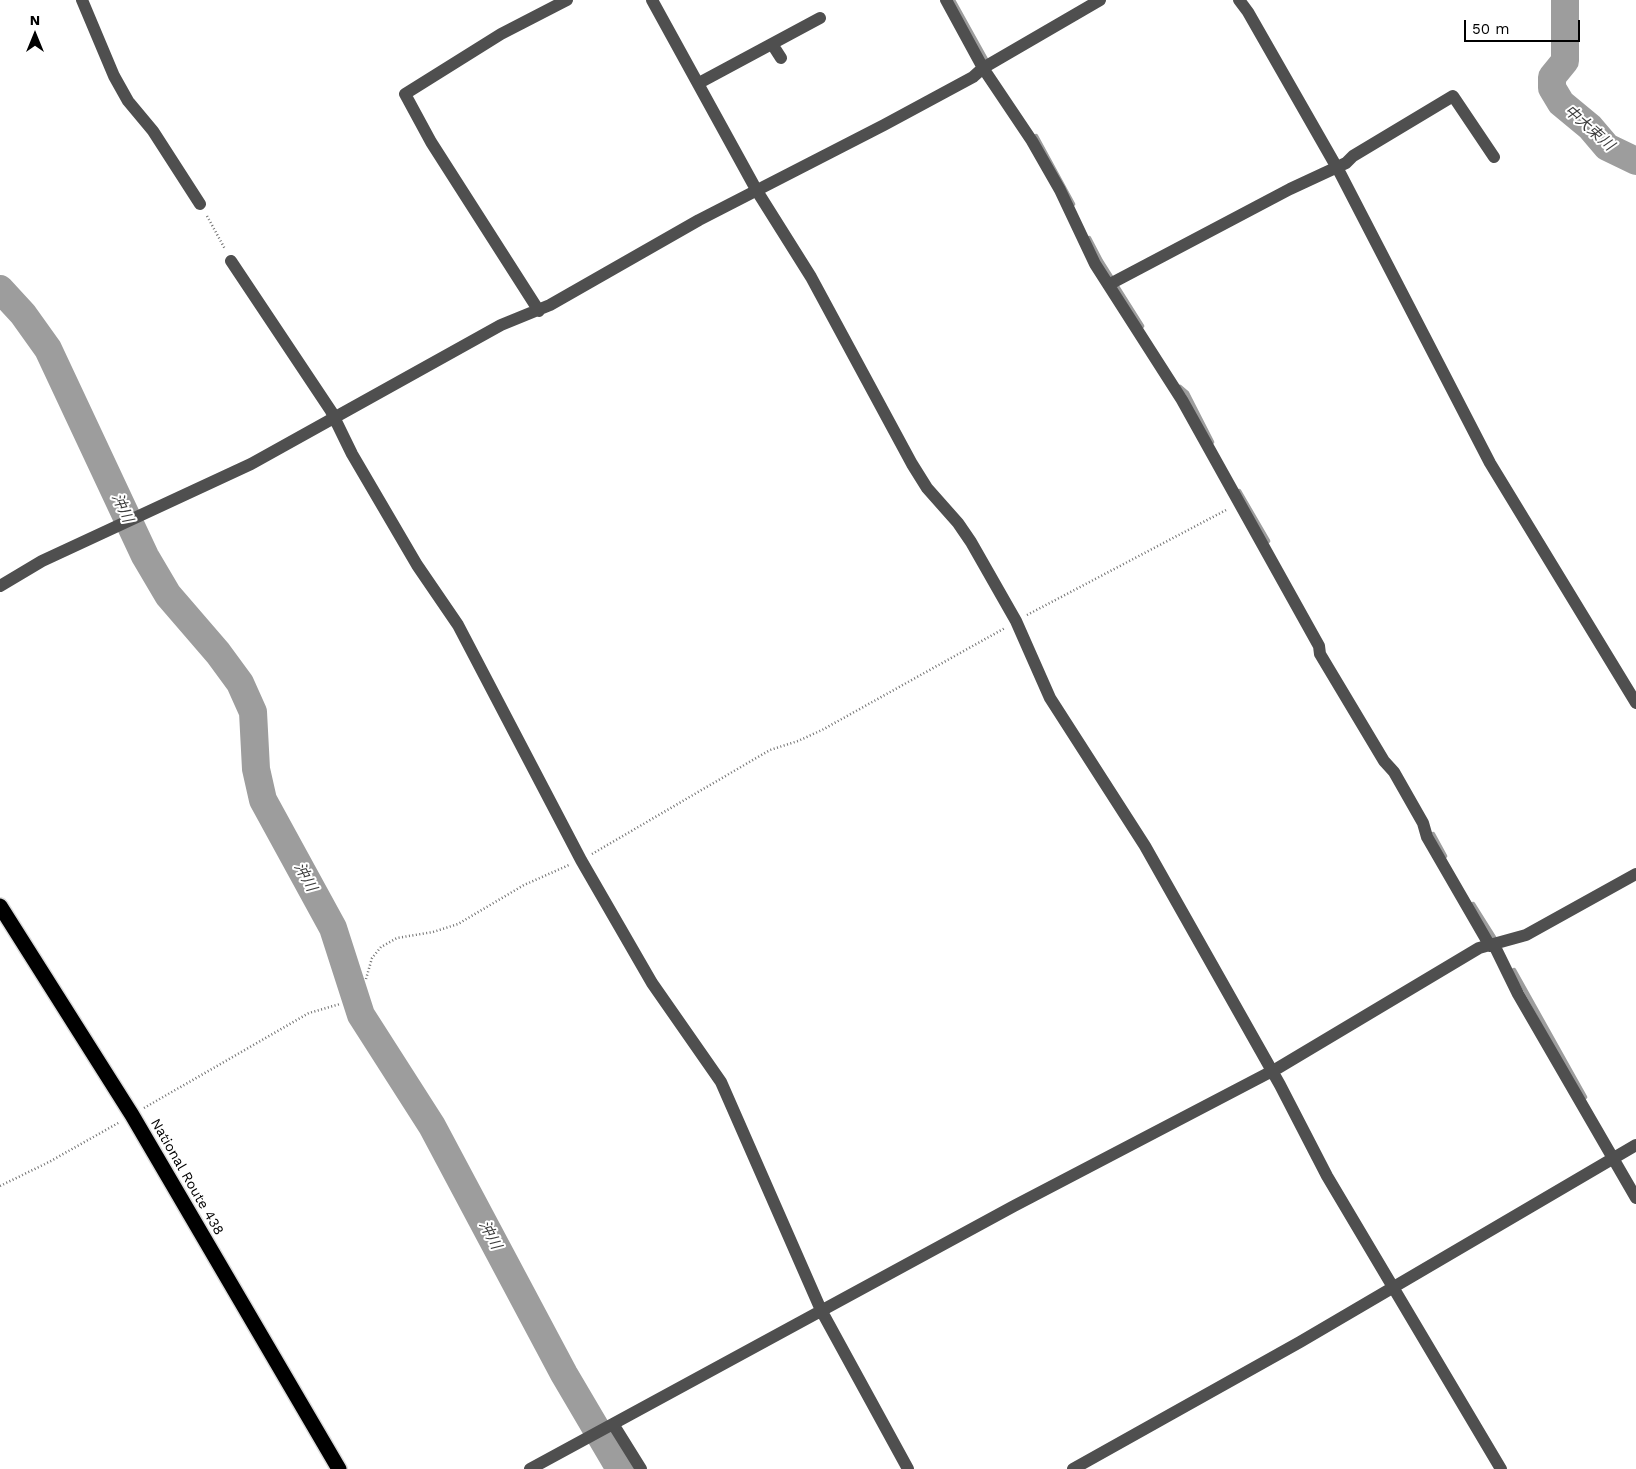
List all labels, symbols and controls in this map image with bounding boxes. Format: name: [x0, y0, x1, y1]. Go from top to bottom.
north arrow: [10, 10, 60, 60]
scale bar: [1466, 10, 1582, 42]
text: N: [30, 12, 40, 28]
text: 50 m: [1472, 20, 1509, 38]
water label: 中大束川: [1560, 102, 1618, 154]
water label: 沖川: [108, 491, 136, 525]
water label: 沖川: [290, 860, 320, 894]
street label: National Route 438: [147, 1116, 227, 1238]
water label: 沖川: [475, 1218, 505, 1252]

